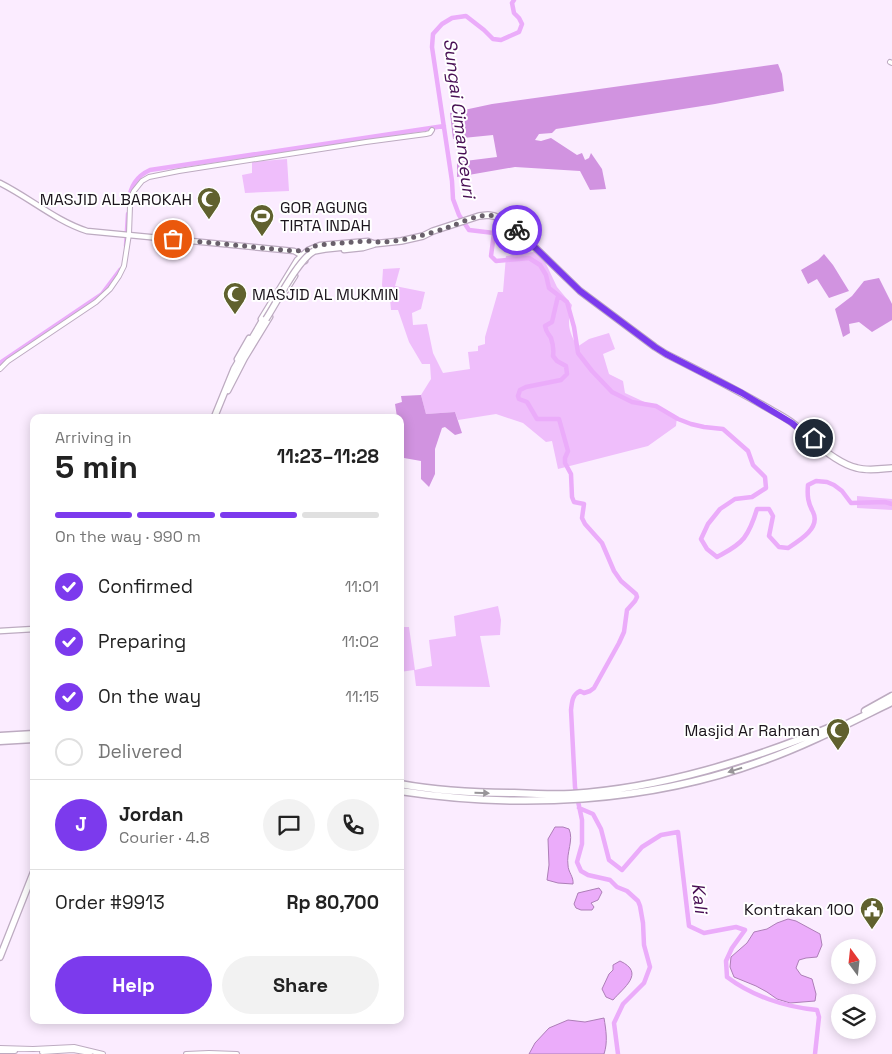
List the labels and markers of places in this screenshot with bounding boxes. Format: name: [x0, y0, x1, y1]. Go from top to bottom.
mosque icon: MASJID ALBAROKAH: [196, 186, 222, 220]
place label: MASJID ALBAROKAH: [40, 189, 192, 210]
place label: GOR AGUNG TIRTA INDAH: [280, 197, 371, 236]
sports icon: GOR AGUNG TIRTA INDAH: [249, 203, 275, 237]
pin: [152, 218, 194, 260]
mosque icon: MASJID AL MUKMIN: [222, 281, 248, 315]
place label: MASJID AL MUKMIN: [252, 284, 399, 305]
pin: [793, 417, 835, 459]
mosque icon: Masjid Ar Rahman: [825, 717, 851, 751]
place label: Masjid Ar Rahman: [684, 720, 820, 741]
public building icon: Kontrakan 100: [859, 896, 885, 930]
place label: Kontrakan 100: [744, 899, 854, 920]

